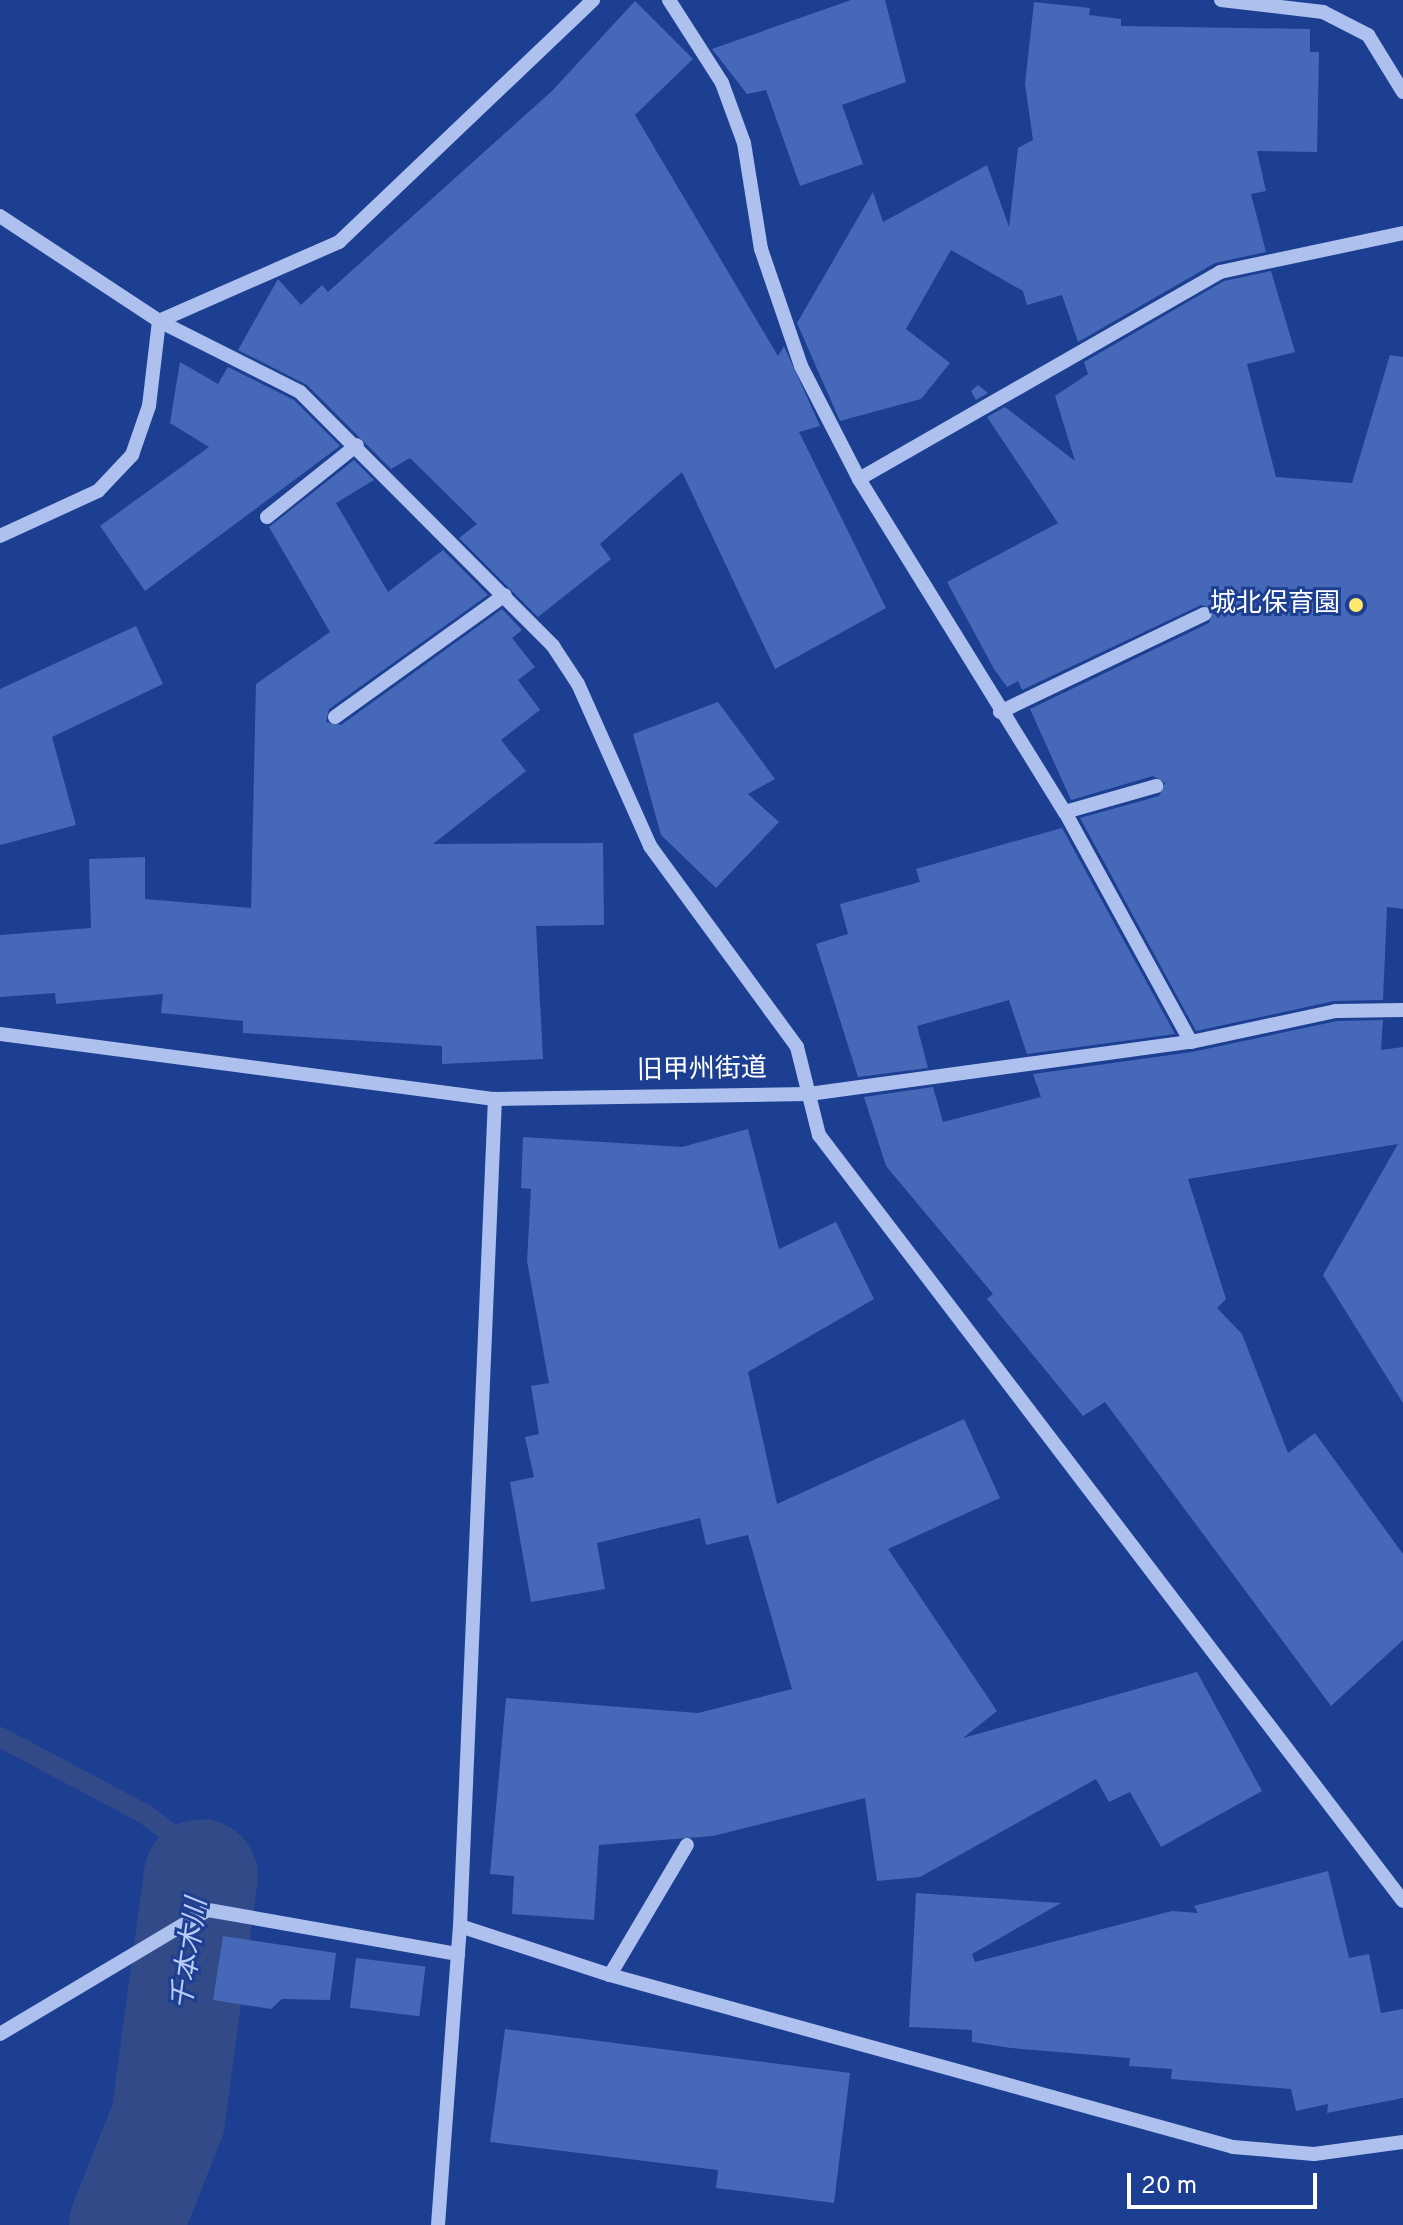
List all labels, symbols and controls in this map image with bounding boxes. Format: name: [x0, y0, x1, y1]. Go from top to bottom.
place label: 城北保育園: [1210, 589, 1340, 621]
marker: 城北保育園: [1347, 596, 1365, 614]
street label: 旧甲州街道: [637, 1054, 767, 1088]
water label: 千本木川: [167, 1896, 215, 2012]
scale bar: [1131, 2157, 1321, 2207]
text: 20 m: [1141, 2172, 1197, 2202]

